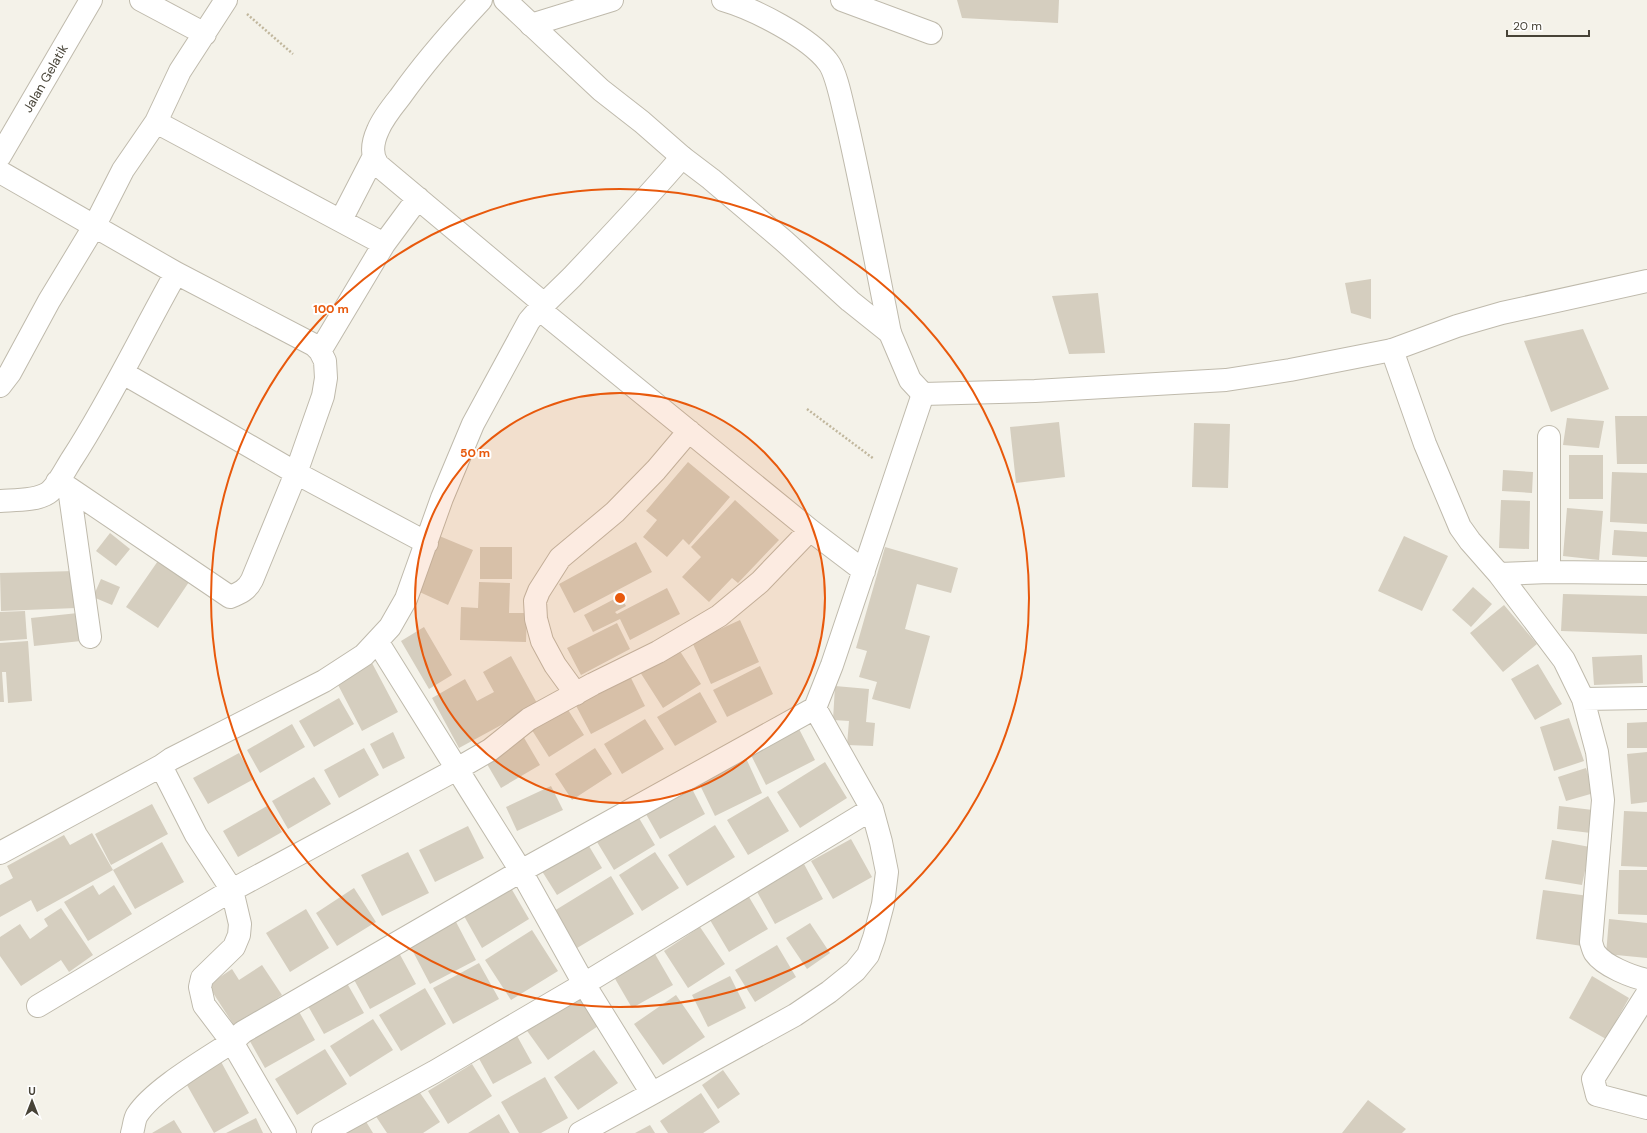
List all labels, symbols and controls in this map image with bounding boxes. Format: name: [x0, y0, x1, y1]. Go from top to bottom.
scale bar: [1507, 12, 1589, 38]
text: 20 m: [1513, 18, 1542, 34]
street label: Jalan Gelatik: [19, 41, 72, 116]
text: 100 m: [313, 301, 349, 317]
text: 50 m: [460, 445, 490, 461]
centre of rings: [613, 591, 627, 605]
north arrow: [12, 1081, 52, 1121]
text: U: [28, 1084, 36, 1098]

